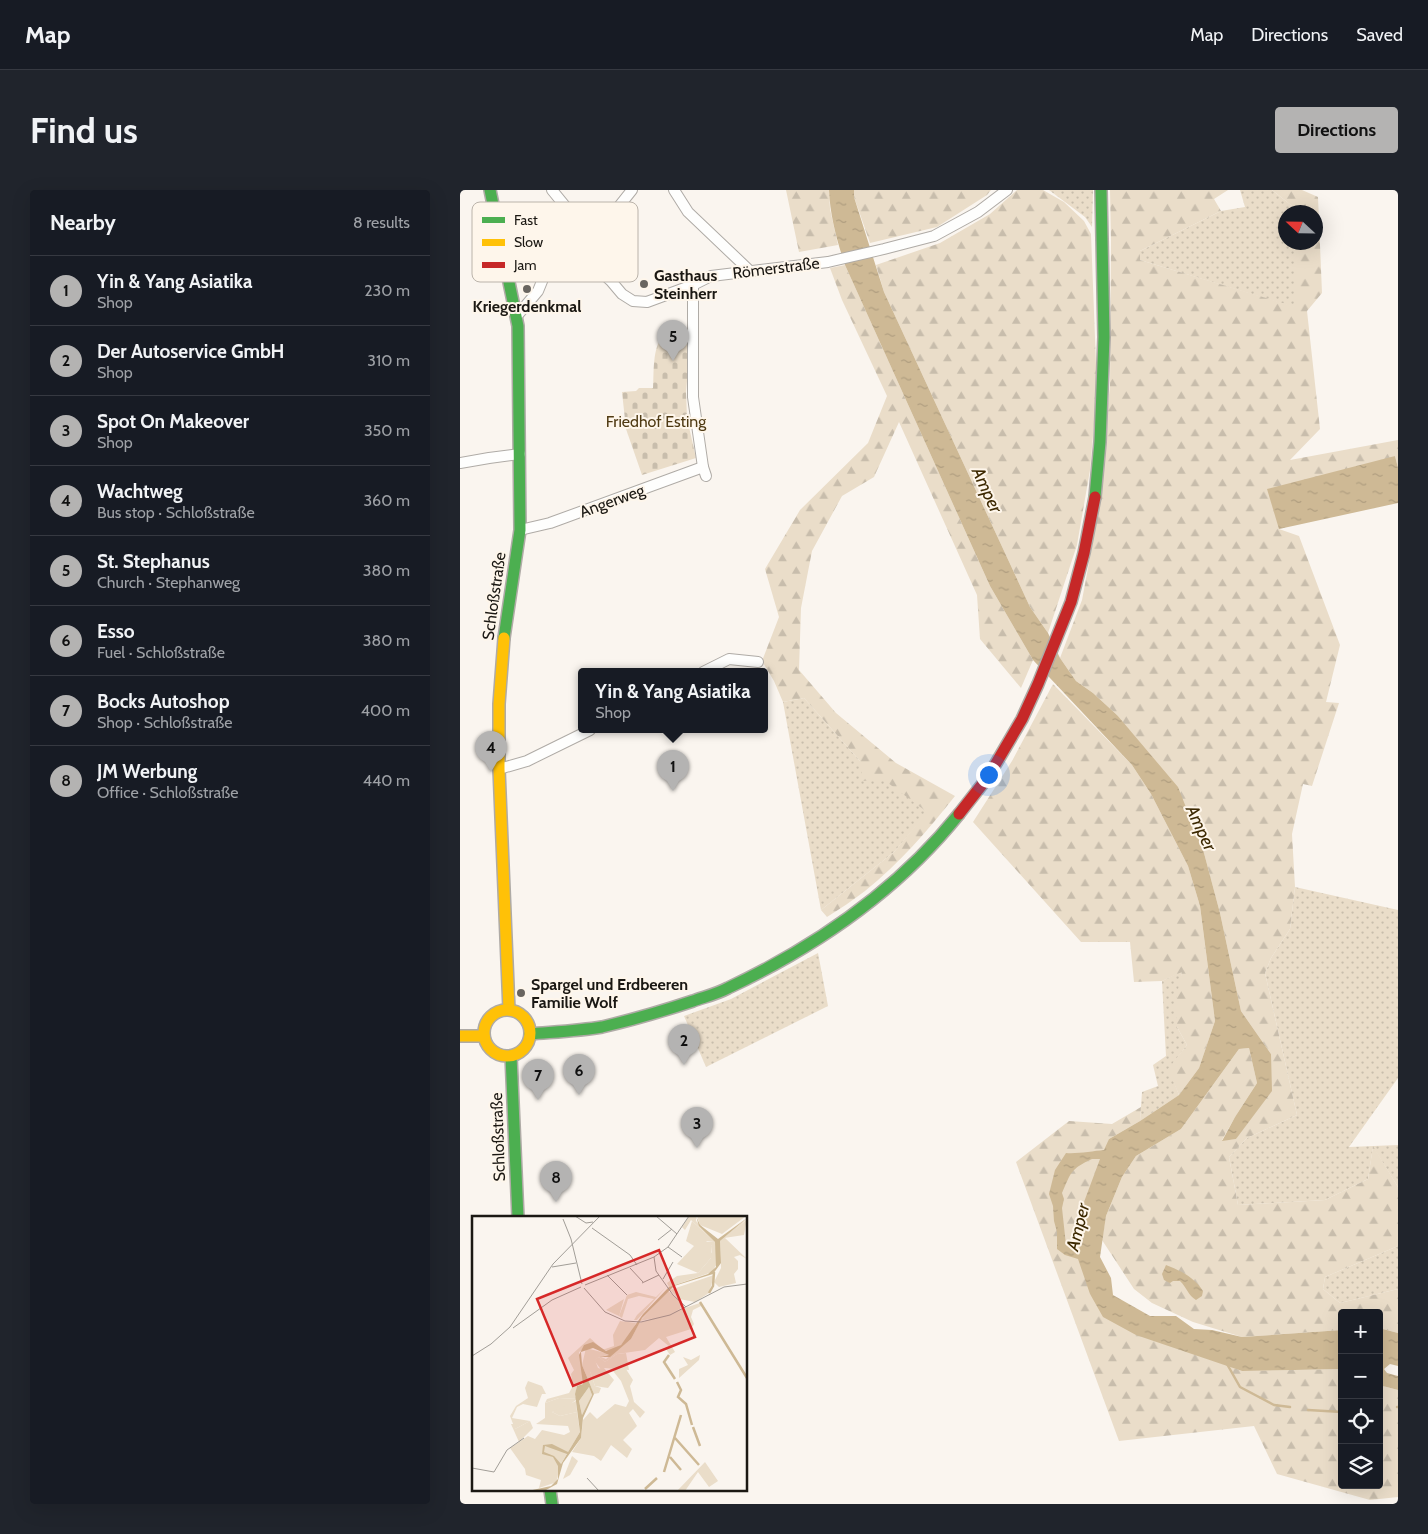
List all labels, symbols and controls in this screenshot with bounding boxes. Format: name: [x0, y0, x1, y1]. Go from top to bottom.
text: Map: [25, 20, 71, 49]
text: Map: [1190, 24, 1223, 46]
text: Directions: [1251, 24, 1328, 46]
text: Saved: [1356, 24, 1403, 46]
button: Directions: [1275, 107, 1398, 153]
text: Find us: [30, 109, 138, 152]
legend: [472, 202, 638, 282]
north arrow: [1278, 205, 1323, 250]
text: Nearby: [50, 210, 116, 235]
text: Fast: [514, 211, 538, 229]
text: 8 results: [353, 213, 410, 232]
text: Slow: [514, 233, 543, 251]
street label: Römerstraße: [731, 253, 821, 283]
text: Jam: [513, 256, 536, 274]
place label: Gasthaus Steinherr: [654, 266, 718, 303]
text: Yin & Yang Asiatika: [97, 270, 252, 293]
marker: Gasthaus Steinherr: [638, 278, 650, 290]
text: 1: [63, 281, 69, 300]
text: 230 m: [364, 281, 410, 300]
marker: Kriegerdenkmal: [521, 283, 533, 295]
text: Shop: [97, 293, 133, 312]
place label: Kriegerdenkmal: [473, 297, 581, 316]
pin: 5: [657, 320, 689, 361]
text: Der Autoservice GmbH: [97, 340, 284, 363]
text: 2: [62, 351, 70, 370]
text: 310 m: [367, 351, 410, 370]
text: Shop: [97, 363, 133, 382]
text: Spot On Makeover: [97, 410, 249, 433]
park label: Friedhof Esting: [606, 412, 707, 431]
text: 3: [62, 421, 70, 440]
text: 350 m: [364, 421, 410, 440]
text: Shop: [97, 433, 133, 452]
water label: Amper: [967, 463, 1008, 518]
text: Wachtweg: [97, 480, 183, 503]
street label: Angerweg: [577, 480, 648, 522]
text: 4: [61, 491, 71, 510]
text: 360 m: [363, 491, 410, 510]
text: Bus stop · Schloßstraße: [97, 503, 255, 522]
text: St. Stephanus: [97, 550, 210, 573]
street label: Schloßstraße: [478, 551, 510, 641]
text: 5: [62, 561, 70, 580]
text: 380 m: [363, 561, 410, 580]
text: Church · Stephanweg: [97, 573, 240, 592]
text: Esso: [97, 620, 135, 643]
text: 6: [62, 631, 71, 650]
text: 380 m: [363, 631, 410, 650]
text: Fuel · Schloßstraße: [97, 643, 225, 662]
popup: [578, 668, 768, 733]
text: Yin & Yang Asiatika: [595, 680, 751, 703]
text: Bocks Autoshop: [97, 690, 230, 713]
text: 7: [62, 701, 70, 720]
text: 400 m: [361, 701, 410, 720]
text: Shop: [595, 703, 631, 722]
text: Shop · Schloßstraße: [97, 713, 233, 732]
pin: 4: [475, 731, 507, 772]
pin: 1: [657, 750, 689, 791]
text: JM Werbung: [97, 760, 197, 783]
your location: [976, 762, 1002, 788]
text: 8: [61, 771, 71, 790]
text: 440 m: [363, 771, 410, 790]
text: Office · Schloßstraße: [97, 783, 238, 802]
water label: Amper: [1181, 801, 1222, 856]
place label: Spargel und Erdbeeren Familie Wolf: [531, 975, 688, 1012]
marker: Spargel und Erdbeeren Familie Wolf: [515, 987, 527, 999]
pin: 2: [668, 1024, 700, 1065]
pin: 6: [563, 1054, 595, 1095]
pin: 7: [522, 1059, 554, 1100]
street label: Schloßstraße: [487, 1092, 509, 1182]
pin: 3: [681, 1107, 713, 1148]
pin: 8: [540, 1161, 572, 1202]
water label: Amper: [1061, 1200, 1095, 1254]
inset map: [472, 1216, 748, 1492]
map controls: [1338, 1309, 1383, 1489]
button: +: [1338, 1309, 1383, 1354]
button: −: [1338, 1354, 1383, 1399]
button: locate: [1338, 1399, 1383, 1444]
button: layers: [1338, 1444, 1383, 1489]

